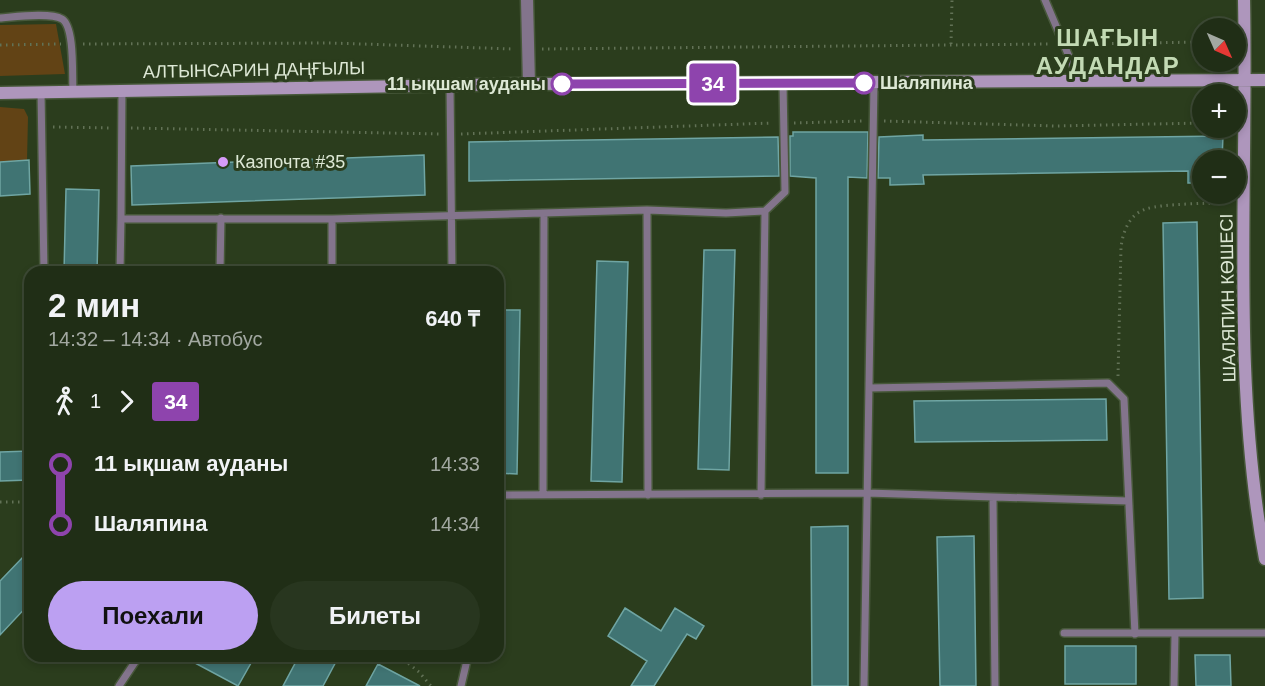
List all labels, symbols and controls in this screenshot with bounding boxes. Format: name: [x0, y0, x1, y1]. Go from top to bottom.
north arrow: [1192, 18, 1246, 72]
map controls: [1192, 18, 1246, 204]
district label: ШАҒЫН АУДАНДАР: [1036, 24, 1180, 79]
street label: АЛТЫНСАРИН ДАҢҒЫЛЫ: [143, 58, 365, 82]
line badge: 34: [686, 64, 740, 103]
text: 34: [701, 72, 725, 95]
marker: Шаляпина: [853, 72, 875, 94]
marker: 11 ықшам ауданы: [551, 73, 573, 95]
place label: Шаляпина: [880, 73, 974, 93]
place label: 11 ықшам ауданы: [387, 74, 546, 94]
button: +: [1192, 84, 1246, 138]
button: −: [1192, 150, 1246, 204]
place label: Казпочта #35: [235, 152, 345, 172]
marker: Казпочта #35: [216, 155, 230, 169]
street label: ШАЛЯПИН КӨШЕСІ: [1217, 214, 1239, 382]
text: 2 мин: [48, 287, 140, 324]
text: 640 ₸: [425, 306, 480, 331]
text: 14:32 – 14:34 · Автобус: [48, 328, 262, 350]
icon: walk: [48, 385, 81, 418]
icon: forward: [110, 385, 143, 418]
text: 1: [90, 390, 101, 412]
text: 34: [164, 390, 187, 413]
text: 11 ықшам ауданы: [94, 451, 288, 476]
text: 14:33: [430, 453, 480, 475]
text: Шаляпина: [94, 511, 208, 536]
text: 14:34: [430, 513, 480, 535]
button: Поехали: [48, 581, 258, 650]
button: Билеты: [270, 581, 480, 650]

